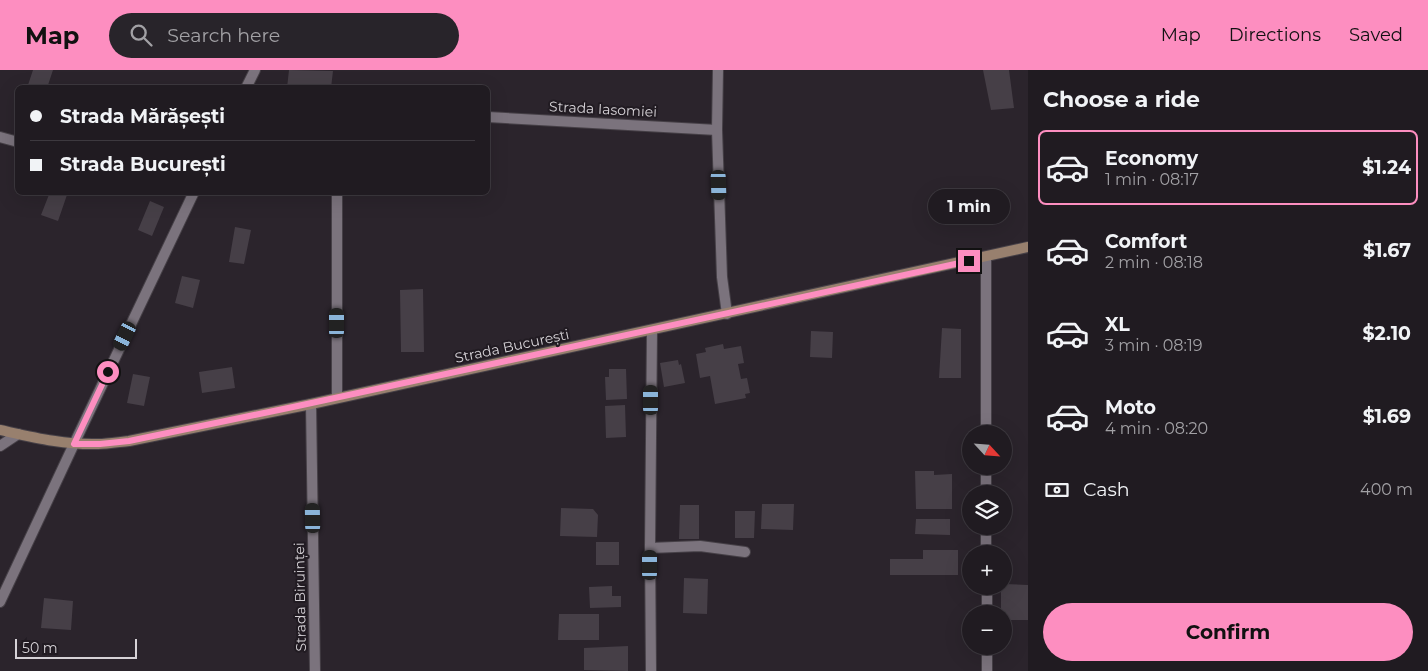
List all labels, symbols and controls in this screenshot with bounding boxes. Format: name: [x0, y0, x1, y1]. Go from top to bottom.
search box: [109, 13, 459, 58]
text: Map: [25, 21, 79, 50]
icon: search: [127, 21, 155, 49]
text: Search here: [167, 24, 280, 47]
text: Map: [1161, 24, 1201, 46]
text: Directions: [1229, 24, 1321, 46]
text: Saved: [1349, 24, 1403, 46]
text: Choose a ride: [1043, 86, 1200, 113]
street label: Strada Iasomiei: [549, 97, 657, 121]
text: Strada Mărășești: [60, 105, 225, 128]
icon: car: [1045, 145, 1090, 190]
text: Economy: [1105, 147, 1198, 170]
text: Strada București: [60, 153, 226, 176]
text: $1.24: [1362, 156, 1411, 179]
car: [710, 170, 727, 200]
text: 1 min · 08:17: [1105, 170, 1199, 189]
callout: 1 min: [928, 189, 1010, 224]
text: 1 min: [947, 197, 991, 216]
icon: car: [1045, 228, 1090, 273]
text: Comfort: [1105, 230, 1187, 253]
text: $1.67: [1363, 239, 1411, 262]
route end: [958, 250, 980, 272]
text: 2 min · 08:18: [1105, 253, 1203, 272]
car: [329, 308, 344, 338]
icon: car: [1045, 311, 1090, 356]
text: XL: [1105, 313, 1130, 336]
car: [111, 319, 138, 353]
text: $2.10: [1362, 322, 1411, 345]
street label: Strada București: [453, 325, 571, 368]
text: 3 min · 08:19: [1105, 336, 1202, 355]
route start: [97, 361, 119, 383]
car: [643, 385, 658, 415]
icon: car: [1045, 394, 1090, 439]
text: Moto: [1105, 396, 1156, 419]
text: $1.69: [1363, 405, 1411, 428]
text: 4 min · 08:20: [1105, 419, 1208, 438]
north arrow: [962, 425, 1012, 475]
map controls: [962, 425, 1012, 655]
icon: cash: [1043, 476, 1071, 504]
text: Cash: [1083, 478, 1130, 501]
text: 400 m: [1360, 480, 1413, 499]
button: layers: [962, 485, 1012, 535]
car: [305, 503, 320, 533]
street label: Strada Biruinței: [290, 542, 311, 652]
button: +: [962, 545, 1012, 595]
car: [642, 550, 657, 580]
button: Confirm: [1043, 603, 1413, 661]
button: −: [962, 605, 1012, 655]
scale bar: [15, 636, 138, 659]
text: 50 m: [22, 639, 58, 657]

